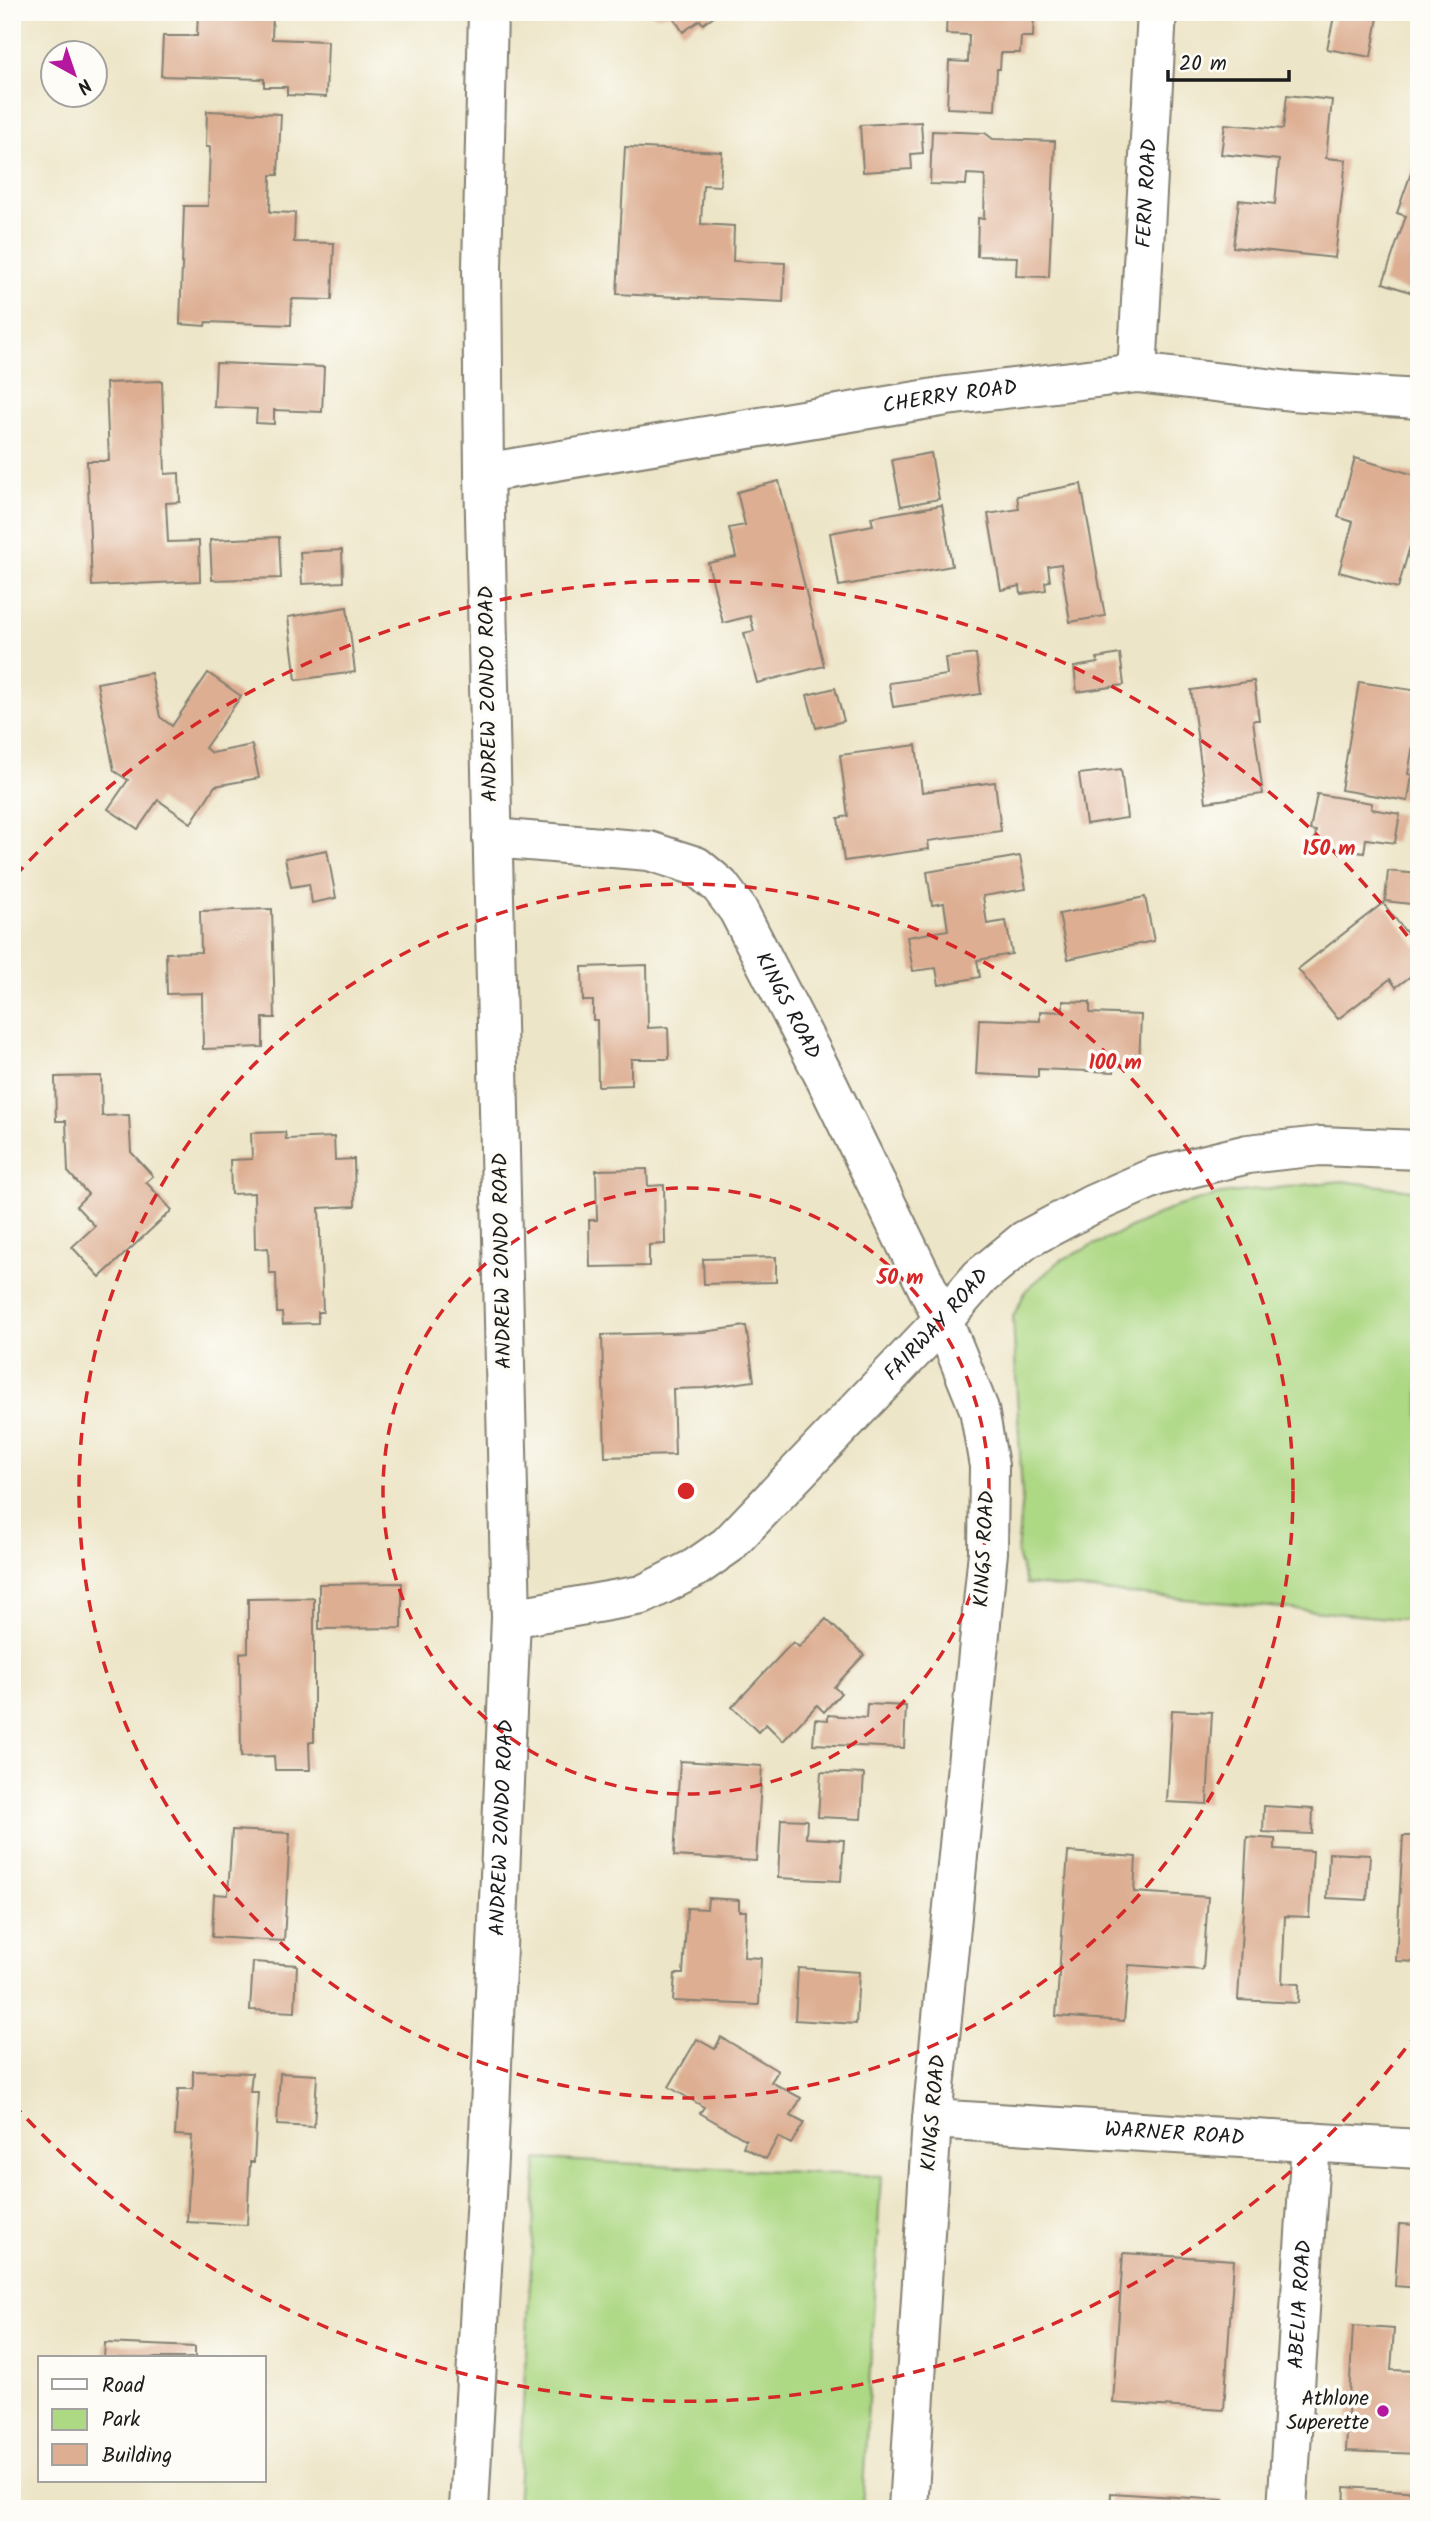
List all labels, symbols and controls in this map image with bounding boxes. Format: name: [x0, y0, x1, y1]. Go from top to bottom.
north arrow: [38, 38, 108, 108]
scale bar: [1168, 38, 1289, 82]
text: 20 m: [1179, 48, 1227, 81]
text: N: [69, 70, 98, 101]
street label: FERN ROAD: [1127, 138, 1166, 249]
street label: CHERRY ROAD: [880, 371, 1019, 423]
street label: ANDREW ZONDO ROAD: [471, 586, 507, 802]
text: 150 m: [1302, 833, 1356, 866]
street label: KINGS ROAD: [746, 946, 829, 1065]
text: 100 m: [1088, 1047, 1142, 1080]
street label: ANDREW ZONDO ROAD: [485, 1153, 521, 1369]
street label: FAIRWAY ROAD: [876, 1260, 996, 1389]
text: 50 m: [876, 1262, 923, 1295]
centre of rings: [674, 1479, 698, 1503]
street label: KINGS ROAD: [965, 1490, 1005, 1608]
street label: ANDREW ZONDO ROAD: [481, 1719, 523, 1937]
street label: KINGS ROAD: [912, 2053, 956, 2173]
street label: WARNER ROAD: [1104, 2113, 1246, 2155]
street label: ABELIA ROAD: [1280, 2239, 1321, 2370]
legend: [38, 2356, 266, 2482]
text: Road: [102, 2370, 145, 2403]
place label: Athlone Superette: [1286, 2383, 1370, 2440]
marker: Athlone Superette: [1375, 2403, 1391, 2419]
text: Park: [102, 2404, 140, 2437]
text: Building: [102, 2440, 172, 2473]

